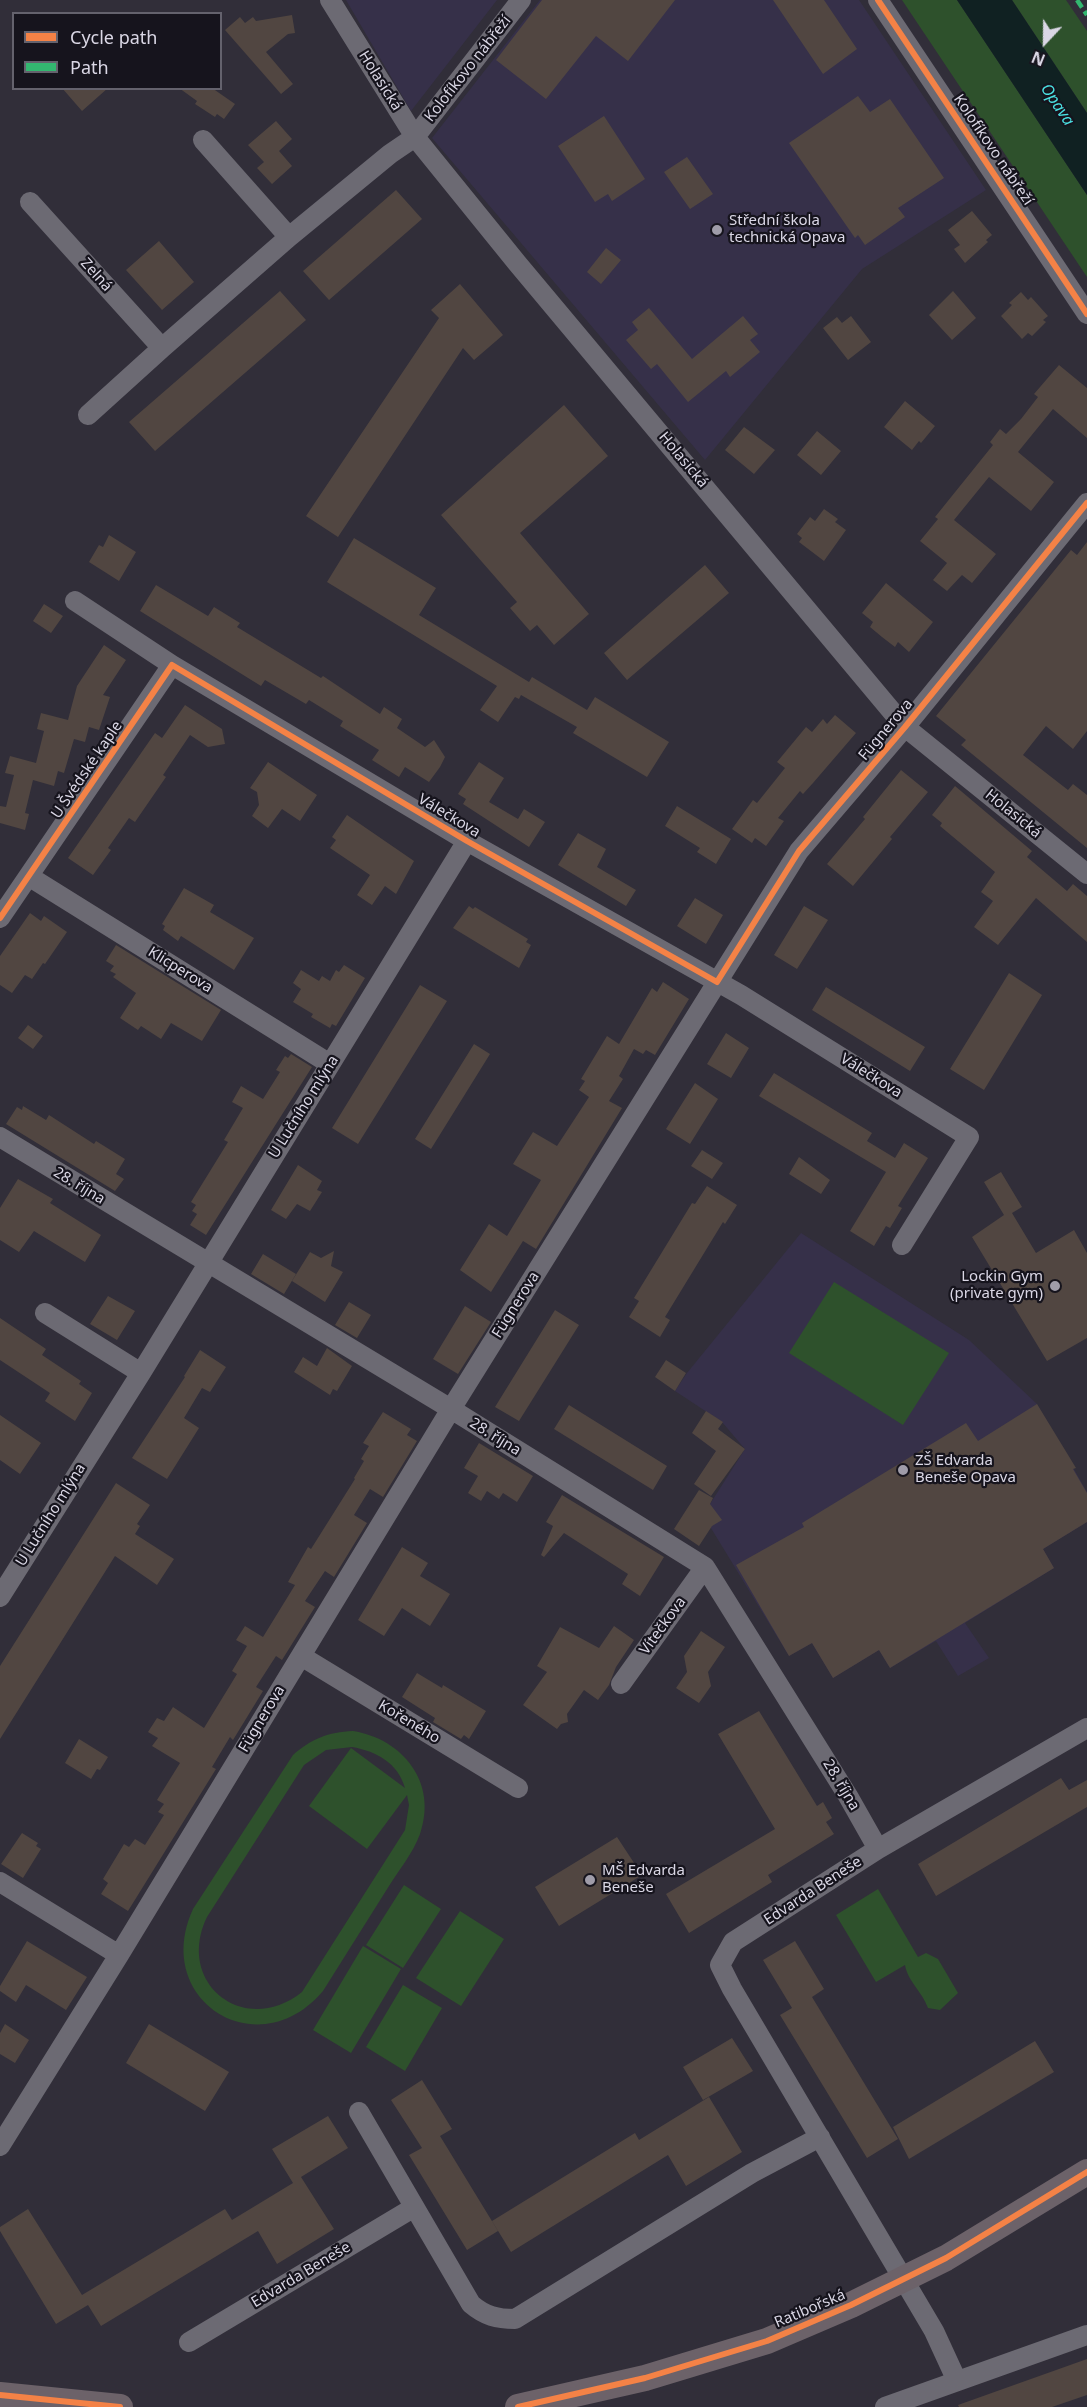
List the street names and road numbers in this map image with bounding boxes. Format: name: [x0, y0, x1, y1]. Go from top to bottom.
street label: Kolofíkovo nábřeží: [421, 12, 515, 126]
street label: Holasická: [355, 48, 405, 114]
street label: Kolofíkovo nábřeží: [949, 91, 1037, 209]
street label: Zelná: [76, 255, 116, 295]
street label: Holasická: [655, 428, 711, 492]
street label: Fügnerova: [855, 696, 917, 764]
street label: U Švédské kaple: [48, 718, 126, 822]
street label: Holasická: [981, 786, 1045, 842]
street label: Válečkova: [415, 790, 483, 842]
street label: Klicperova: [144, 943, 216, 997]
street label: Válečkova: [837, 1050, 905, 1102]
street label: U Lučního mlýna: [265, 1052, 343, 1162]
street label: 28. října: [50, 1164, 108, 1208]
street label: Fügnerova: [489, 1269, 543, 1341]
street label: 28. října: [466, 1414, 524, 1460]
street label: U Lučního mlýna: [12, 1460, 90, 1570]
street label: Vítečkova: [636, 1594, 690, 1658]
street label: Fügnerova: [235, 1682, 289, 1756]
street label: Kořeného: [375, 1697, 443, 1747]
street label: 28. října: [819, 1756, 863, 1814]
street label: Edvarda Beneše: [761, 1853, 865, 1929]
street label: Edvarda Beneše: [248, 2238, 354, 2312]
street label: Ratibořská: [772, 2286, 848, 2332]

